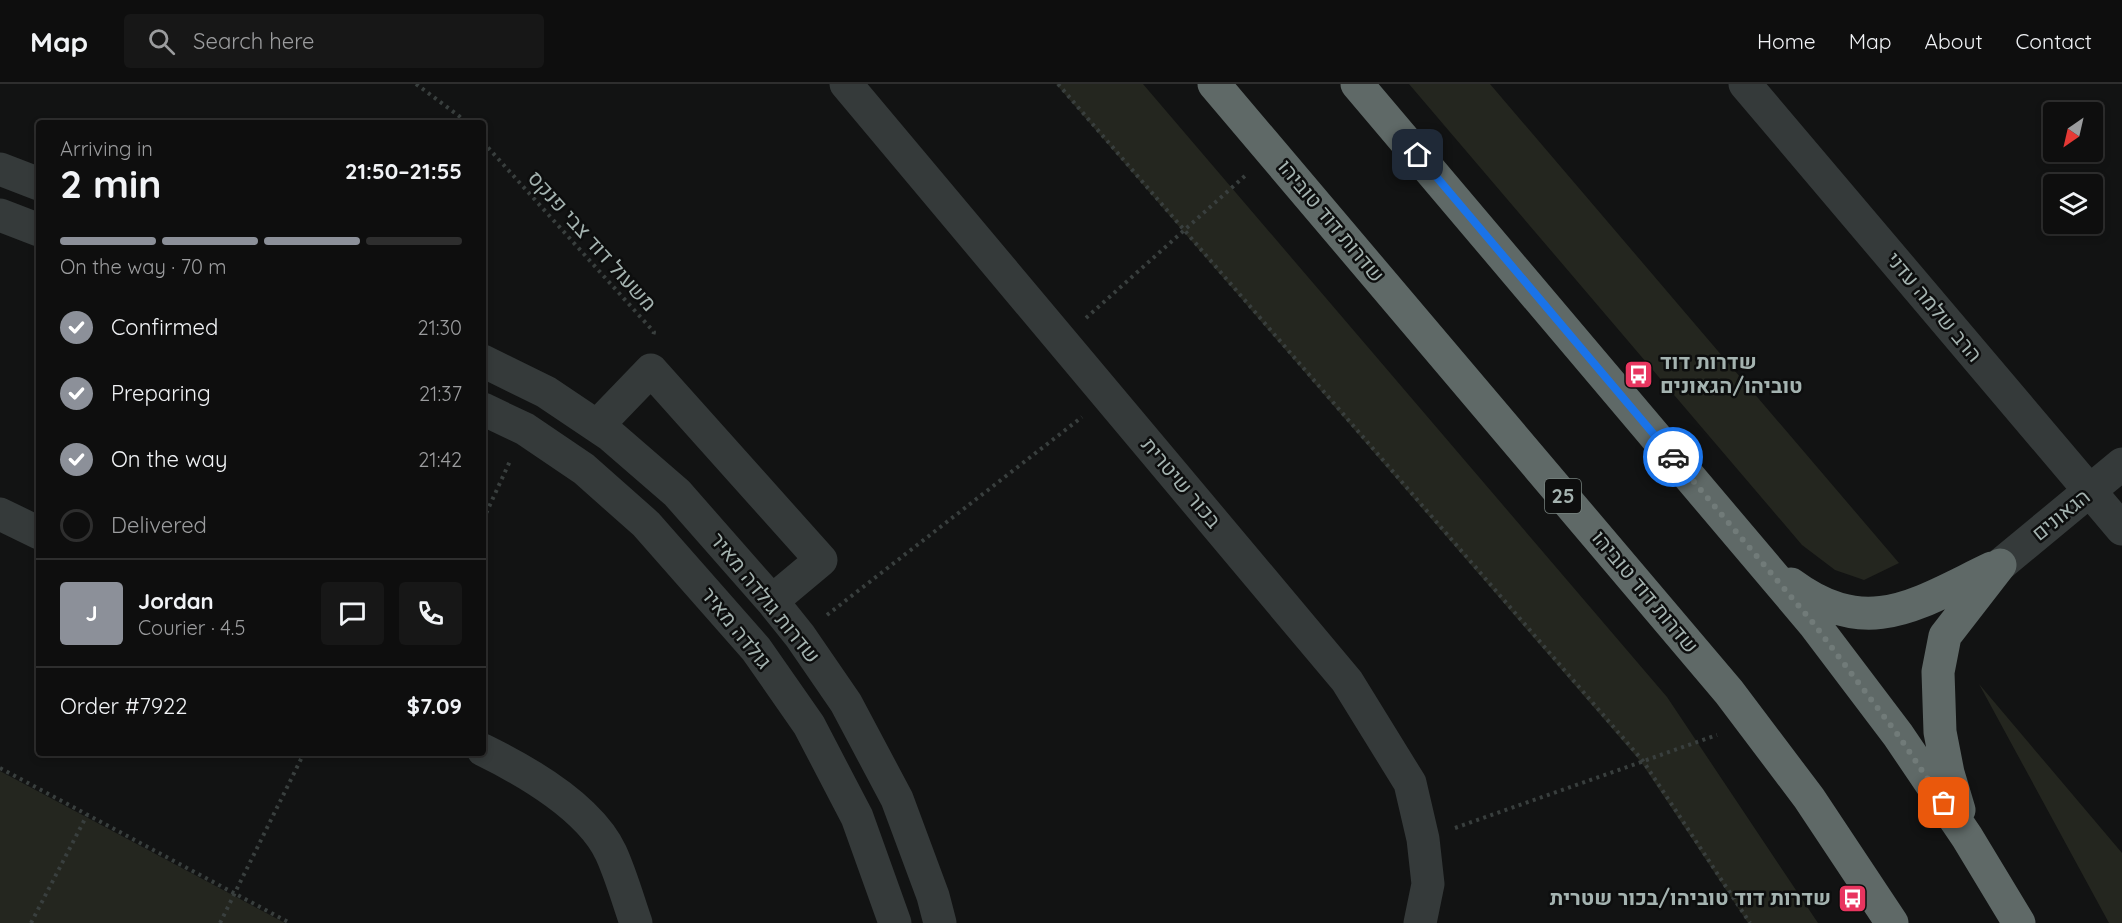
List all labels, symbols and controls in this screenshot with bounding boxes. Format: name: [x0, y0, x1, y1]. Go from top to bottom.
search box: [124, 14, 544, 68]
text: Map: [30, 24, 88, 59]
icon: search: [145, 25, 178, 58]
text: Search here: [193, 27, 315, 55]
text: Home: [1757, 28, 1816, 54]
text: Map: [1849, 28, 1892, 54]
text: About: [1925, 28, 1983, 54]
text: Contact: [2016, 28, 2092, 54]
north arrow: [2043, 102, 2103, 162]
map controls: [2043, 102, 2103, 234]
pin: [1392, 129, 1443, 180]
text: Arriving in: [60, 136, 153, 161]
icon: home: [1401, 138, 1434, 171]
street label: שדרות דוד טוביהו: [1273, 154, 1391, 287]
text: 21:50–21:55: [345, 157, 462, 185]
text: 2 min: [60, 159, 162, 208]
street label: משעול דוד צבי פנקס: [523, 165, 663, 316]
button: layers: [2043, 174, 2103, 234]
street label: הרב שלמה עדני: [1881, 246, 1988, 367]
text: On the way · 70 m: [60, 254, 227, 279]
icon: check: [60, 311, 93, 344]
text: Confirmed: [111, 313, 218, 341]
text: 21:30: [417, 315, 462, 340]
place label: שדרות דוד טוביהו/הגאונים: [1660, 348, 1802, 398]
bus stop icon: שדרות דוד טוביהו/הגאונים: [1623, 358, 1655, 390]
icon: check: [60, 377, 93, 410]
text: Preparing: [111, 379, 211, 407]
text: 21:37: [419, 381, 462, 406]
courier: [1643, 427, 1703, 487]
street label: בכור שיטרית: [1136, 432, 1227, 533]
icon: car: [1657, 441, 1690, 474]
icon: check: [60, 443, 93, 476]
text: On the way: [111, 445, 227, 473]
text: 21:42: [418, 447, 462, 472]
road number: 25: [1545, 479, 1581, 513]
street label: הגאונים: [2026, 483, 2095, 546]
text: Delivered: [111, 511, 207, 539]
street label: שדרות דוד טוביהו: [1587, 525, 1705, 658]
street label: שדרות גולדה מאיר: [705, 528, 825, 668]
button: chat: [321, 582, 384, 645]
button: phone: [399, 582, 462, 645]
street label: גולדה מאיר: [696, 582, 776, 674]
text: Jordan: [138, 587, 214, 615]
text: J: [85, 599, 98, 627]
text: Courier · 4.5: [138, 615, 245, 640]
text: Order #7922: [60, 692, 187, 720]
text: $7.09: [407, 692, 462, 720]
pin: [1918, 777, 1969, 828]
icon: bag: [1927, 786, 1960, 819]
bus stop icon: שדרות דוד טוביהו/בכור שטרית: [1836, 882, 1868, 914]
place label: שדרות דוד טוביהו/בכור שטרית: [1550, 884, 1831, 910]

